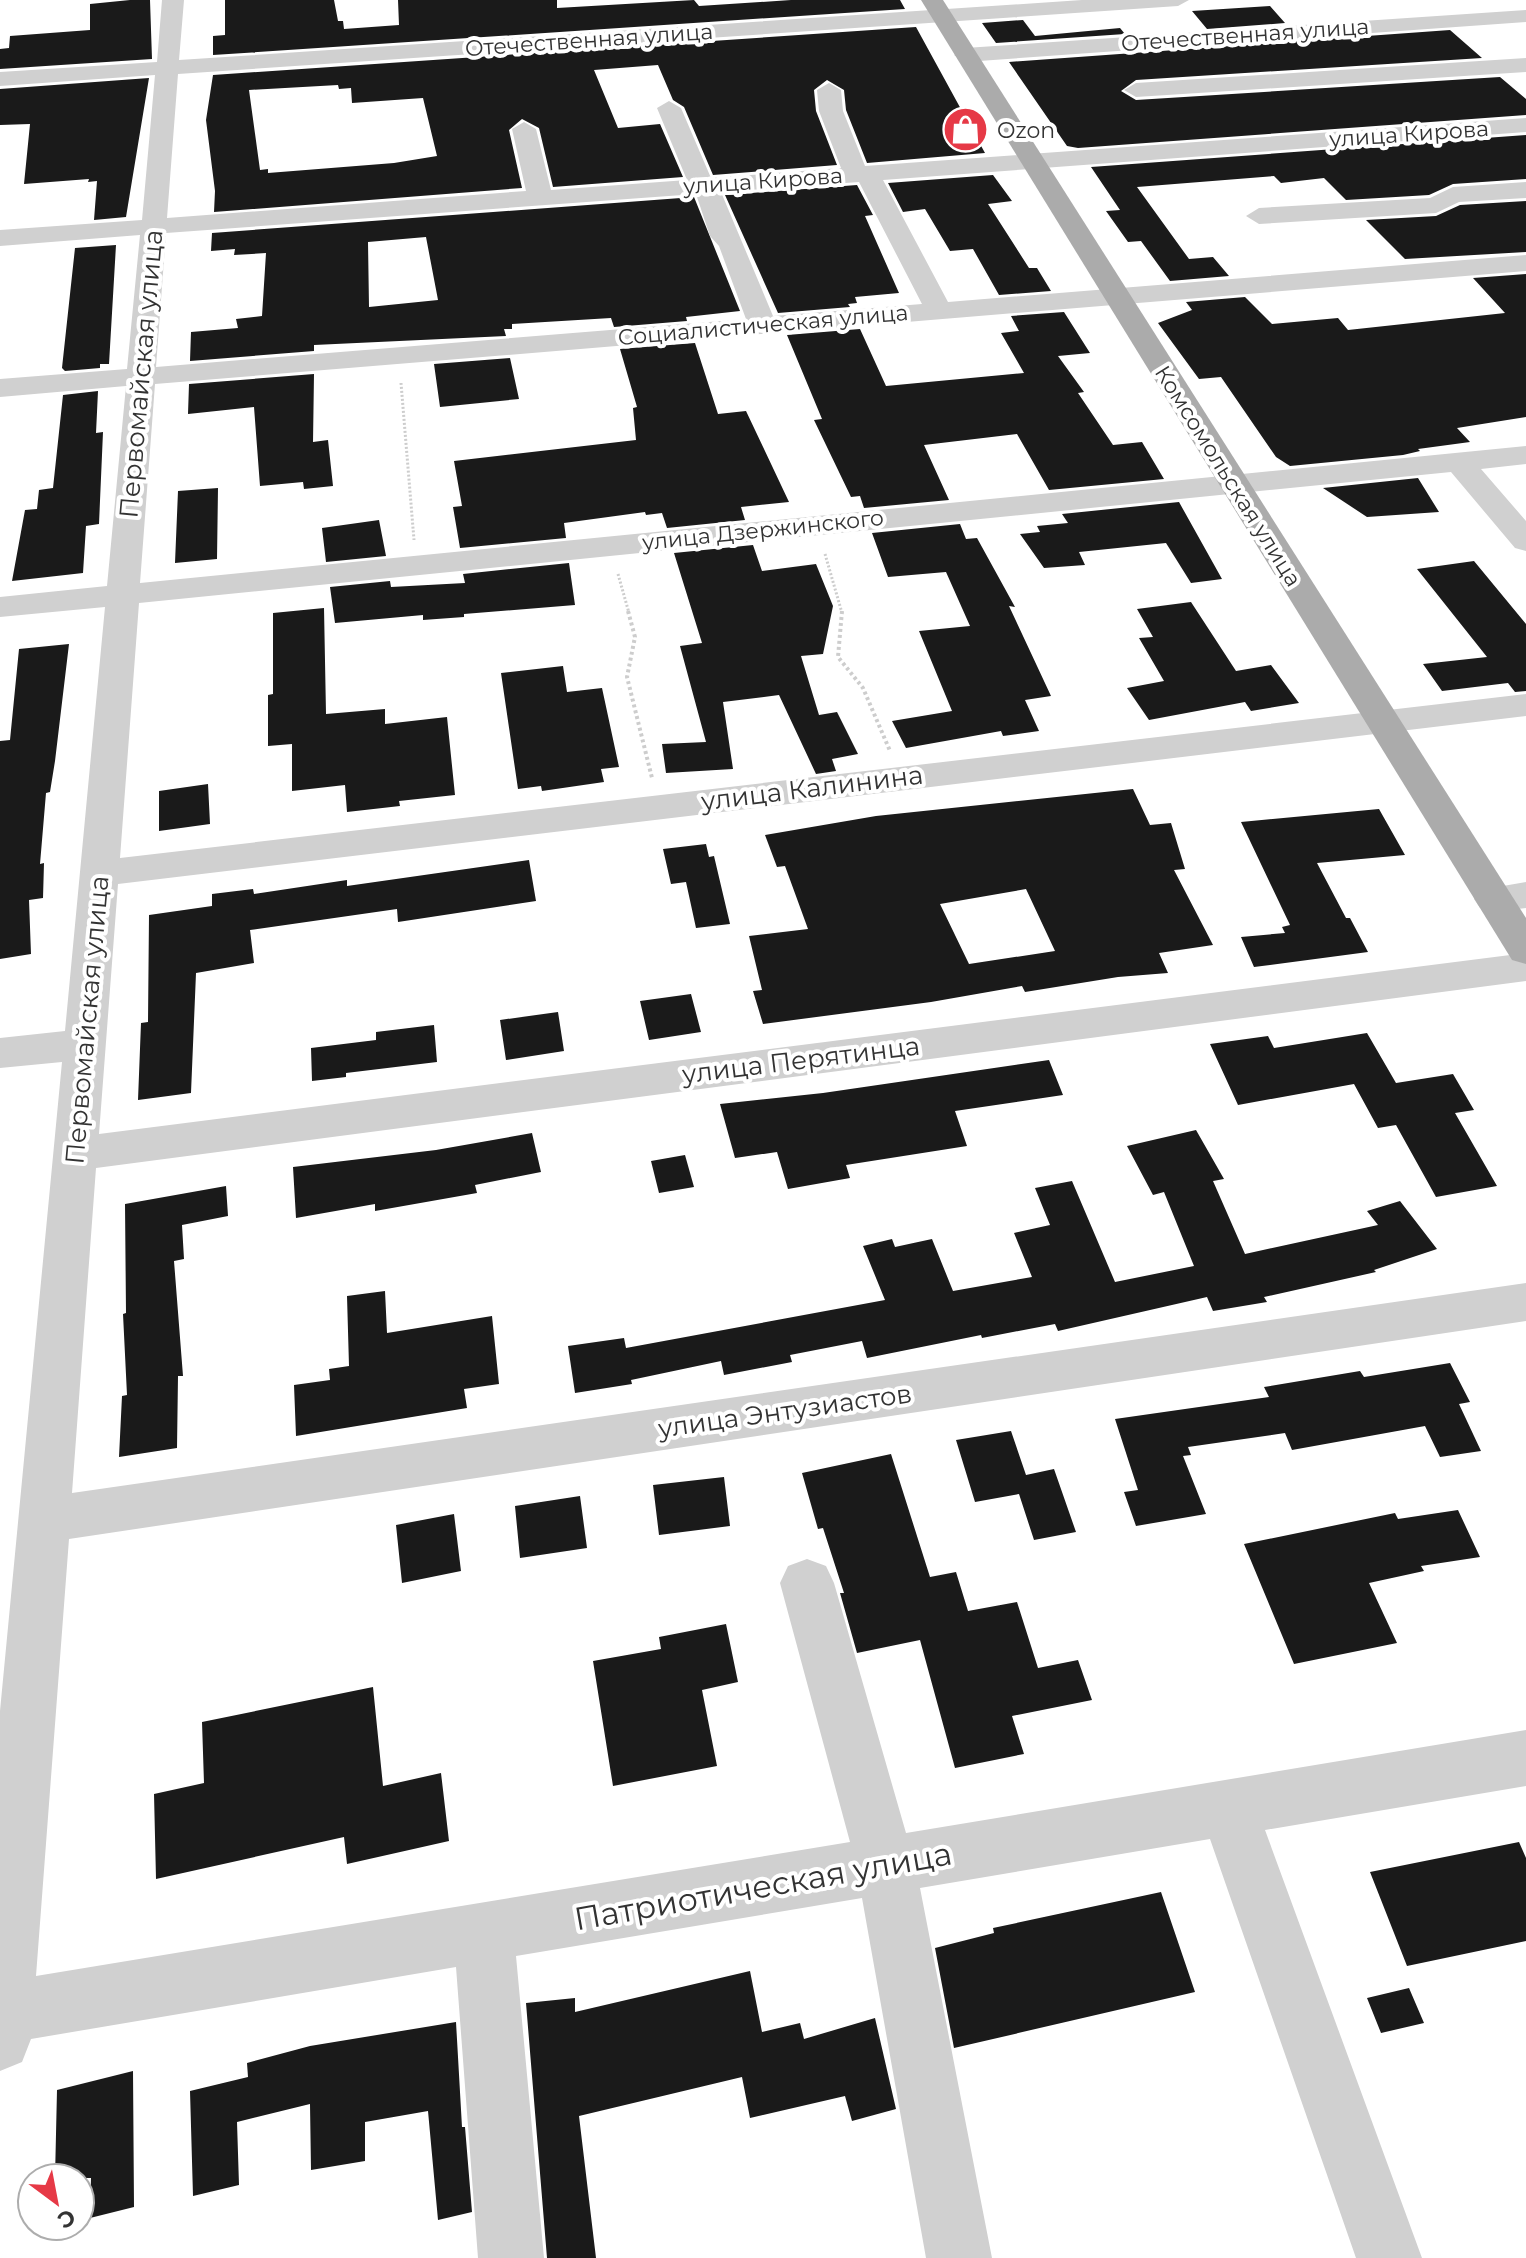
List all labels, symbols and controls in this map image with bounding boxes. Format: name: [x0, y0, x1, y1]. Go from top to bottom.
street label: Отечественная улица: [1120, 13, 1370, 57]
street label: Отечественная улица: [464, 18, 714, 62]
shop icon: Ozon: [942, 106, 990, 154]
street label: улица Кирова: [1327, 115, 1490, 153]
place label: Ozon: [997, 117, 1055, 144]
street label: улица Кирова: [681, 162, 844, 200]
street label: Первомайская улица: [112, 228, 170, 520]
street label: Социалистическая улица: [617, 299, 909, 351]
street label: Комсомольская улица: [1149, 361, 1307, 591]
street label: улица Дзержинского: [640, 504, 885, 556]
street label: улица Калинина: [698, 759, 925, 818]
street label: Первомайская улица: [58, 874, 116, 1166]
street label: улица Перятинца: [679, 1030, 922, 1091]
street label: улица Энтузиастов: [655, 1377, 914, 1445]
street label: Патриотическая улица: [571, 1834, 955, 1938]
north arrow: [16, 2162, 96, 2242]
text: С: [52, 2203, 80, 2234]

